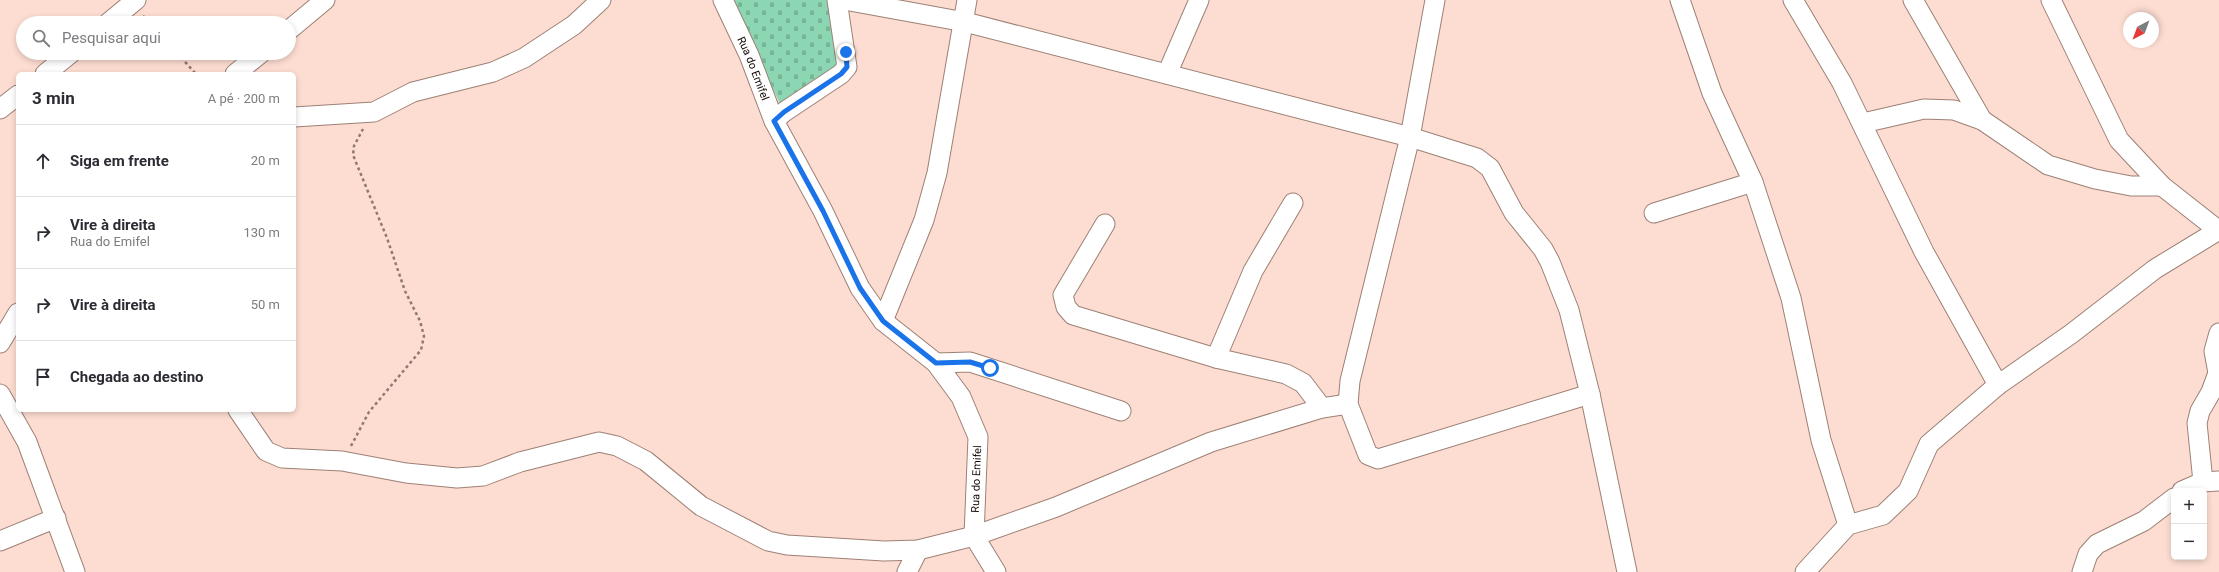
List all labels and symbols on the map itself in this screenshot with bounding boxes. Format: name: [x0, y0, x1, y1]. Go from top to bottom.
north arrow: [2123, 12, 2159, 48]
street label: Rua do Emifel: [734, 35, 772, 102]
route end: [837, 43, 855, 61]
route start: [981, 359, 999, 377]
street label: Rua do Emifel: [969, 445, 984, 513]

